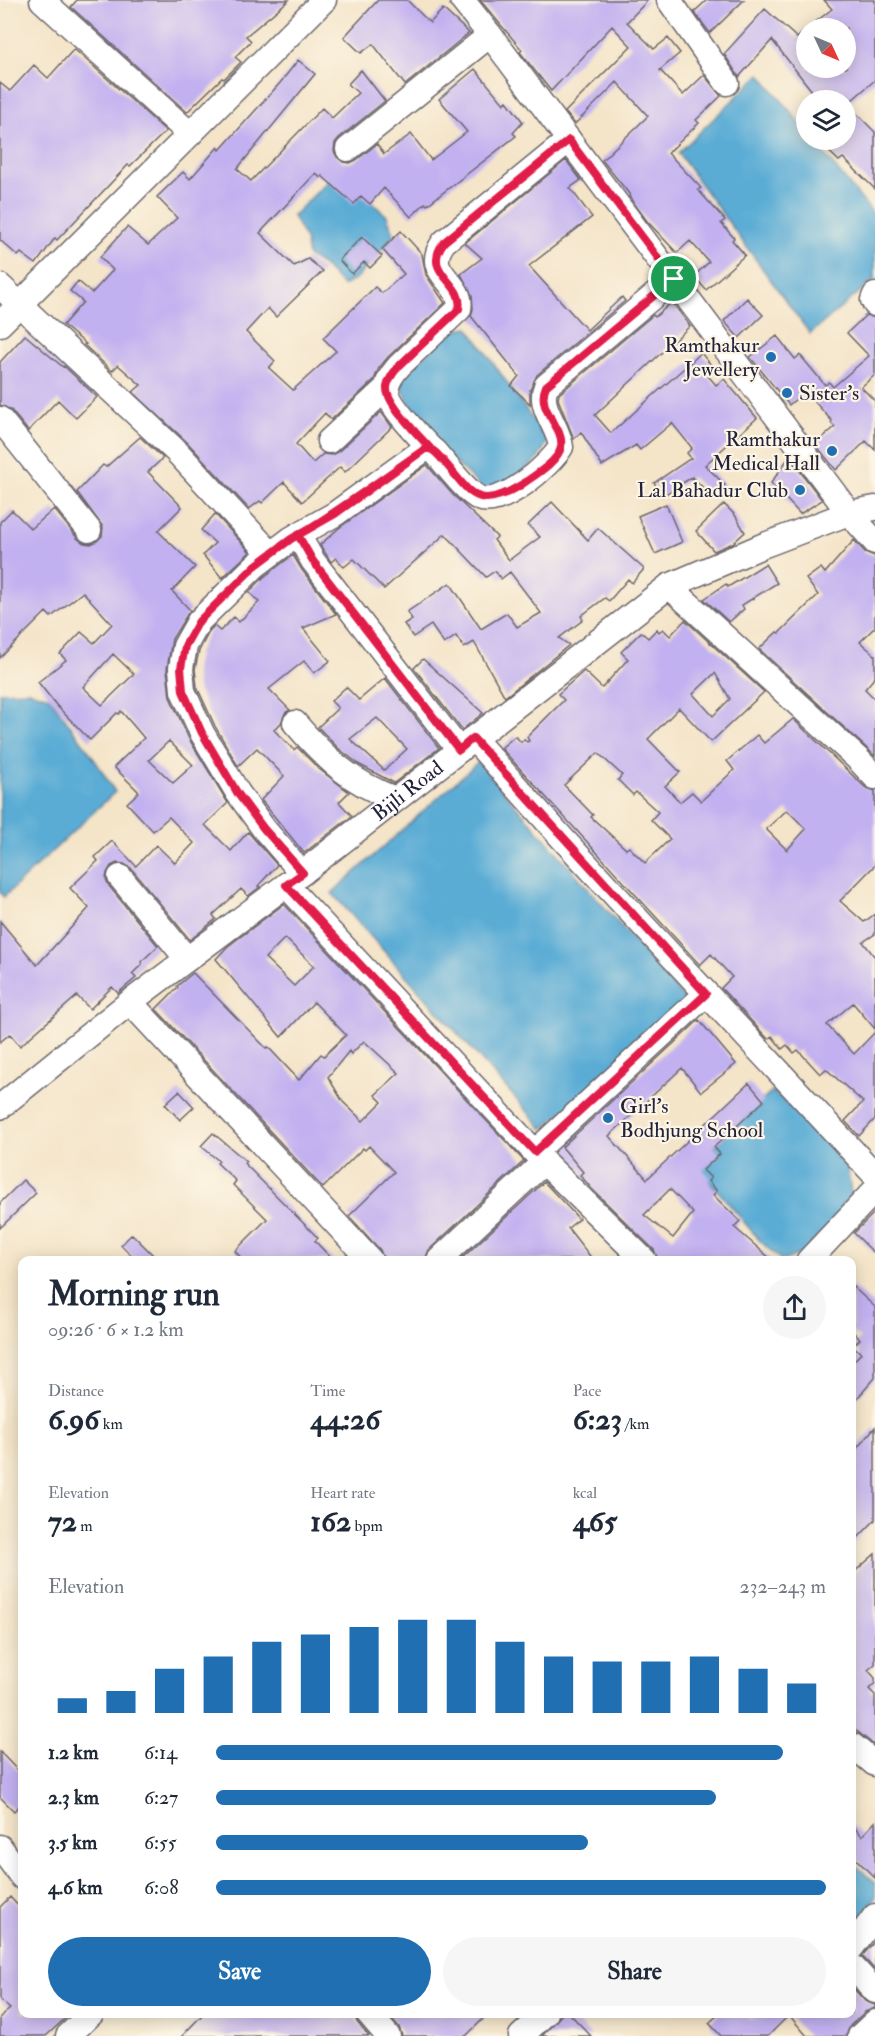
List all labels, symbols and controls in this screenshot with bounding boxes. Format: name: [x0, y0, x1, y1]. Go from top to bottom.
north arrow: [796, 18, 856, 78]
map controls: [796, 18, 856, 150]
button: layers: [796, 90, 856, 150]
pin: [648, 253, 699, 304]
icon: arrive: [657, 262, 690, 295]
place label: Ramthakur Jewellery: [664, 332, 760, 383]
marker: Ramthakur Jewellery: [764, 350, 778, 364]
place label: Sister's: [799, 380, 859, 407]
marker: Sister's: [780, 386, 794, 400]
place label: Ramthakur Medical Hall: [712, 426, 821, 477]
marker: Ramthakur Medical Hall: [825, 444, 839, 458]
place label: Lal Bahadur Club: [637, 477, 788, 504]
marker: Lal Bahadur Club: [793, 483, 807, 497]
street label: Bijli Road: [367, 754, 449, 827]
place label: Girl's Bodhjung School: [620, 1093, 764, 1144]
marker: Girl's Bodhjung School: [601, 1111, 615, 1125]
text: Morning run: [48, 1274, 220, 1315]
button: share: [763, 1276, 826, 1339]
text: 09:26 · 6 × 1.2 km: [48, 1317, 184, 1342]
text: Distance: [48, 1381, 104, 1401]
text: Time: [310, 1381, 345, 1401]
text: Pace: [573, 1381, 601, 1401]
text: 6.96: [48, 1401, 99, 1438]
text: 44:26: [310, 1401, 380, 1438]
text: 6:23: [573, 1401, 622, 1438]
text: km: [99, 1414, 123, 1434]
text: /km: [622, 1414, 649, 1434]
text: Elevation: [48, 1483, 109, 1503]
text: Heart rate: [310, 1483, 375, 1503]
text: kcal: [573, 1483, 597, 1503]
text: 72: [48, 1503, 77, 1540]
text: 162: [310, 1503, 351, 1540]
text: 465: [573, 1503, 617, 1540]
text: m: [77, 1516, 93, 1536]
text: bpm: [351, 1516, 383, 1536]
text: Elevation: [48, 1574, 124, 1599]
text: 232–243 m: [740, 1574, 826, 1599]
text: 1.2 km: [48, 1740, 98, 1765]
text: 6:14: [144, 1740, 177, 1765]
text: 2.3 km: [48, 1785, 99, 1810]
text: 6:27: [144, 1785, 178, 1810]
text: 3.5 km: [48, 1830, 97, 1855]
text: 6:55: [144, 1830, 177, 1855]
text: 4.6 km: [48, 1875, 102, 1900]
text: 6:08: [144, 1875, 179, 1900]
button: Save: [48, 1937, 431, 2006]
button: Share: [443, 1937, 826, 2006]

